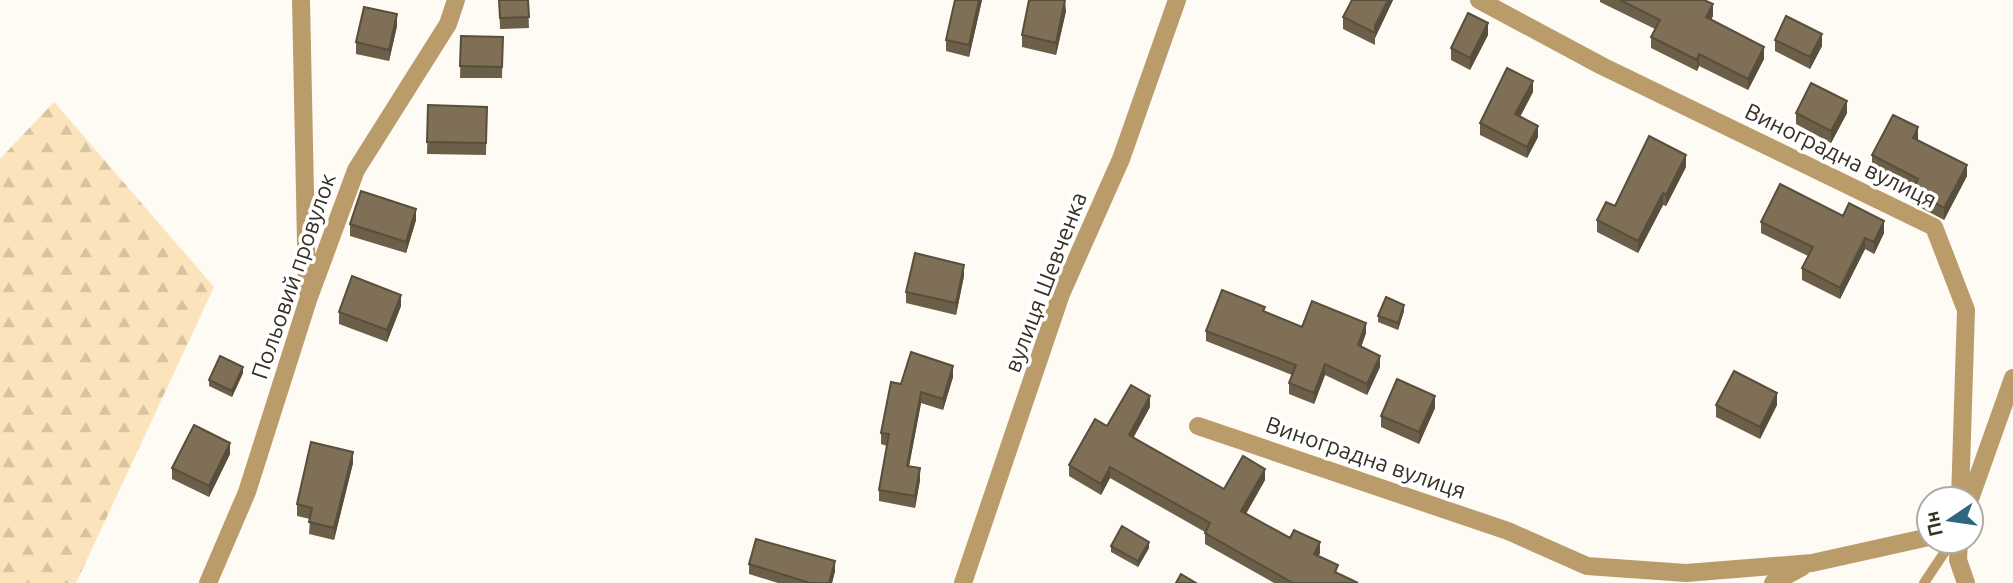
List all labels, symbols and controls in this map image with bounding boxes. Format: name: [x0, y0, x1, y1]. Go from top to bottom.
street label: Виноградна вулиця: [1741, 98, 1941, 212]
street label: Польовий провулок: [246, 170, 340, 382]
street label: вулиця Шевченка: [999, 188, 1091, 376]
street label: Виноградна вулиця: [1263, 411, 1469, 503]
north arrow: [1915, 485, 1985, 555]
text: Пн: [1920, 509, 1947, 538]

